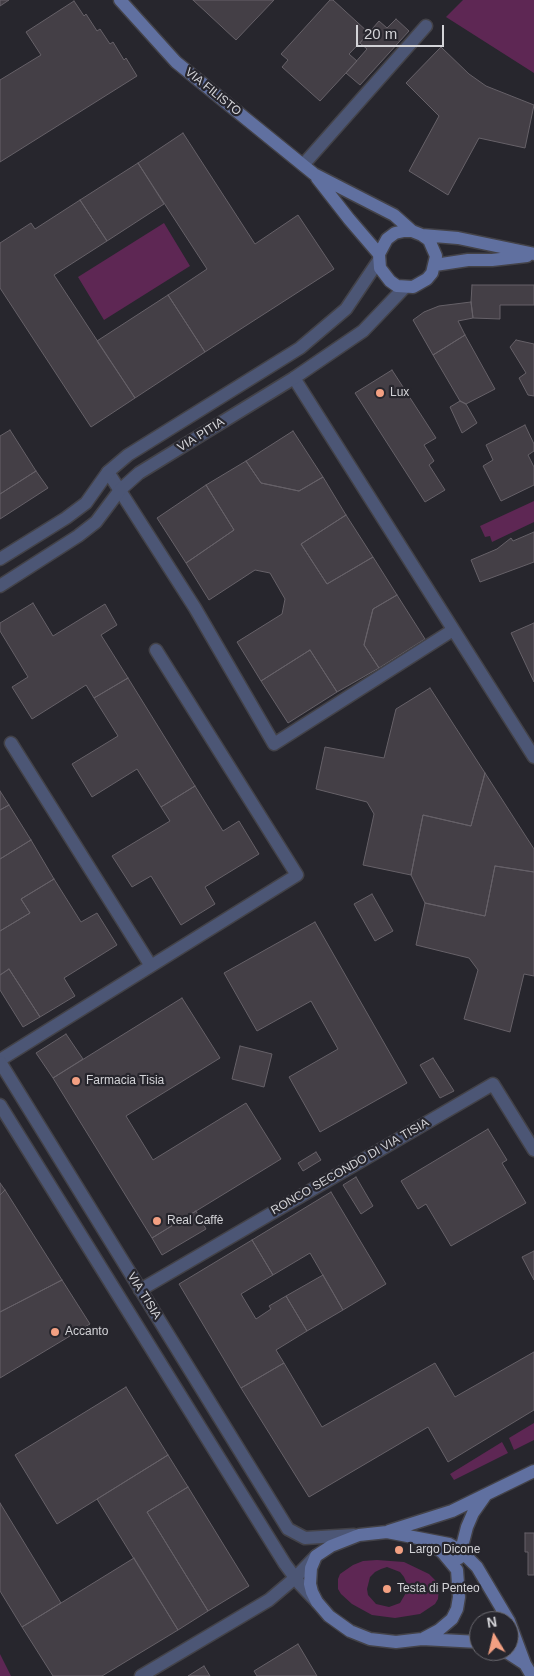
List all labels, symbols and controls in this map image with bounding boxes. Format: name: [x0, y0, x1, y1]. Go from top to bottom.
scale bar: [359, 15, 446, 47]
text: 20 m: [364, 25, 397, 42]
street label: VIA FILISTO: [182, 65, 244, 119]
place label: Lux: [390, 386, 409, 400]
marker: Lux: [374, 387, 386, 399]
street label: VIA PITIA: [175, 415, 227, 455]
place label: Farmacia Tisia: [86, 1074, 164, 1088]
marker: Farmacia Tisia: [70, 1075, 82, 1087]
street label: RONCO SECONDO DI VIA TISIA: [268, 1116, 432, 1218]
place label: Real Caffè: [167, 1214, 223, 1228]
marker: Real Caffè: [151, 1215, 163, 1227]
street label: VIA TISIA: [124, 1270, 164, 1322]
place label: Accanto: [65, 1325, 108, 1339]
marker: Accanto: [49, 1326, 61, 1338]
place label: Largo Dicone: [409, 1543, 480, 1557]
marker: Largo Dicone: [393, 1544, 405, 1556]
place label: Testa di Penteo: [397, 1582, 480, 1596]
marker: Testa di Penteo: [381, 1583, 393, 1595]
north arrow: [469, 1611, 519, 1661]
text: N: [486, 1613, 498, 1631]

